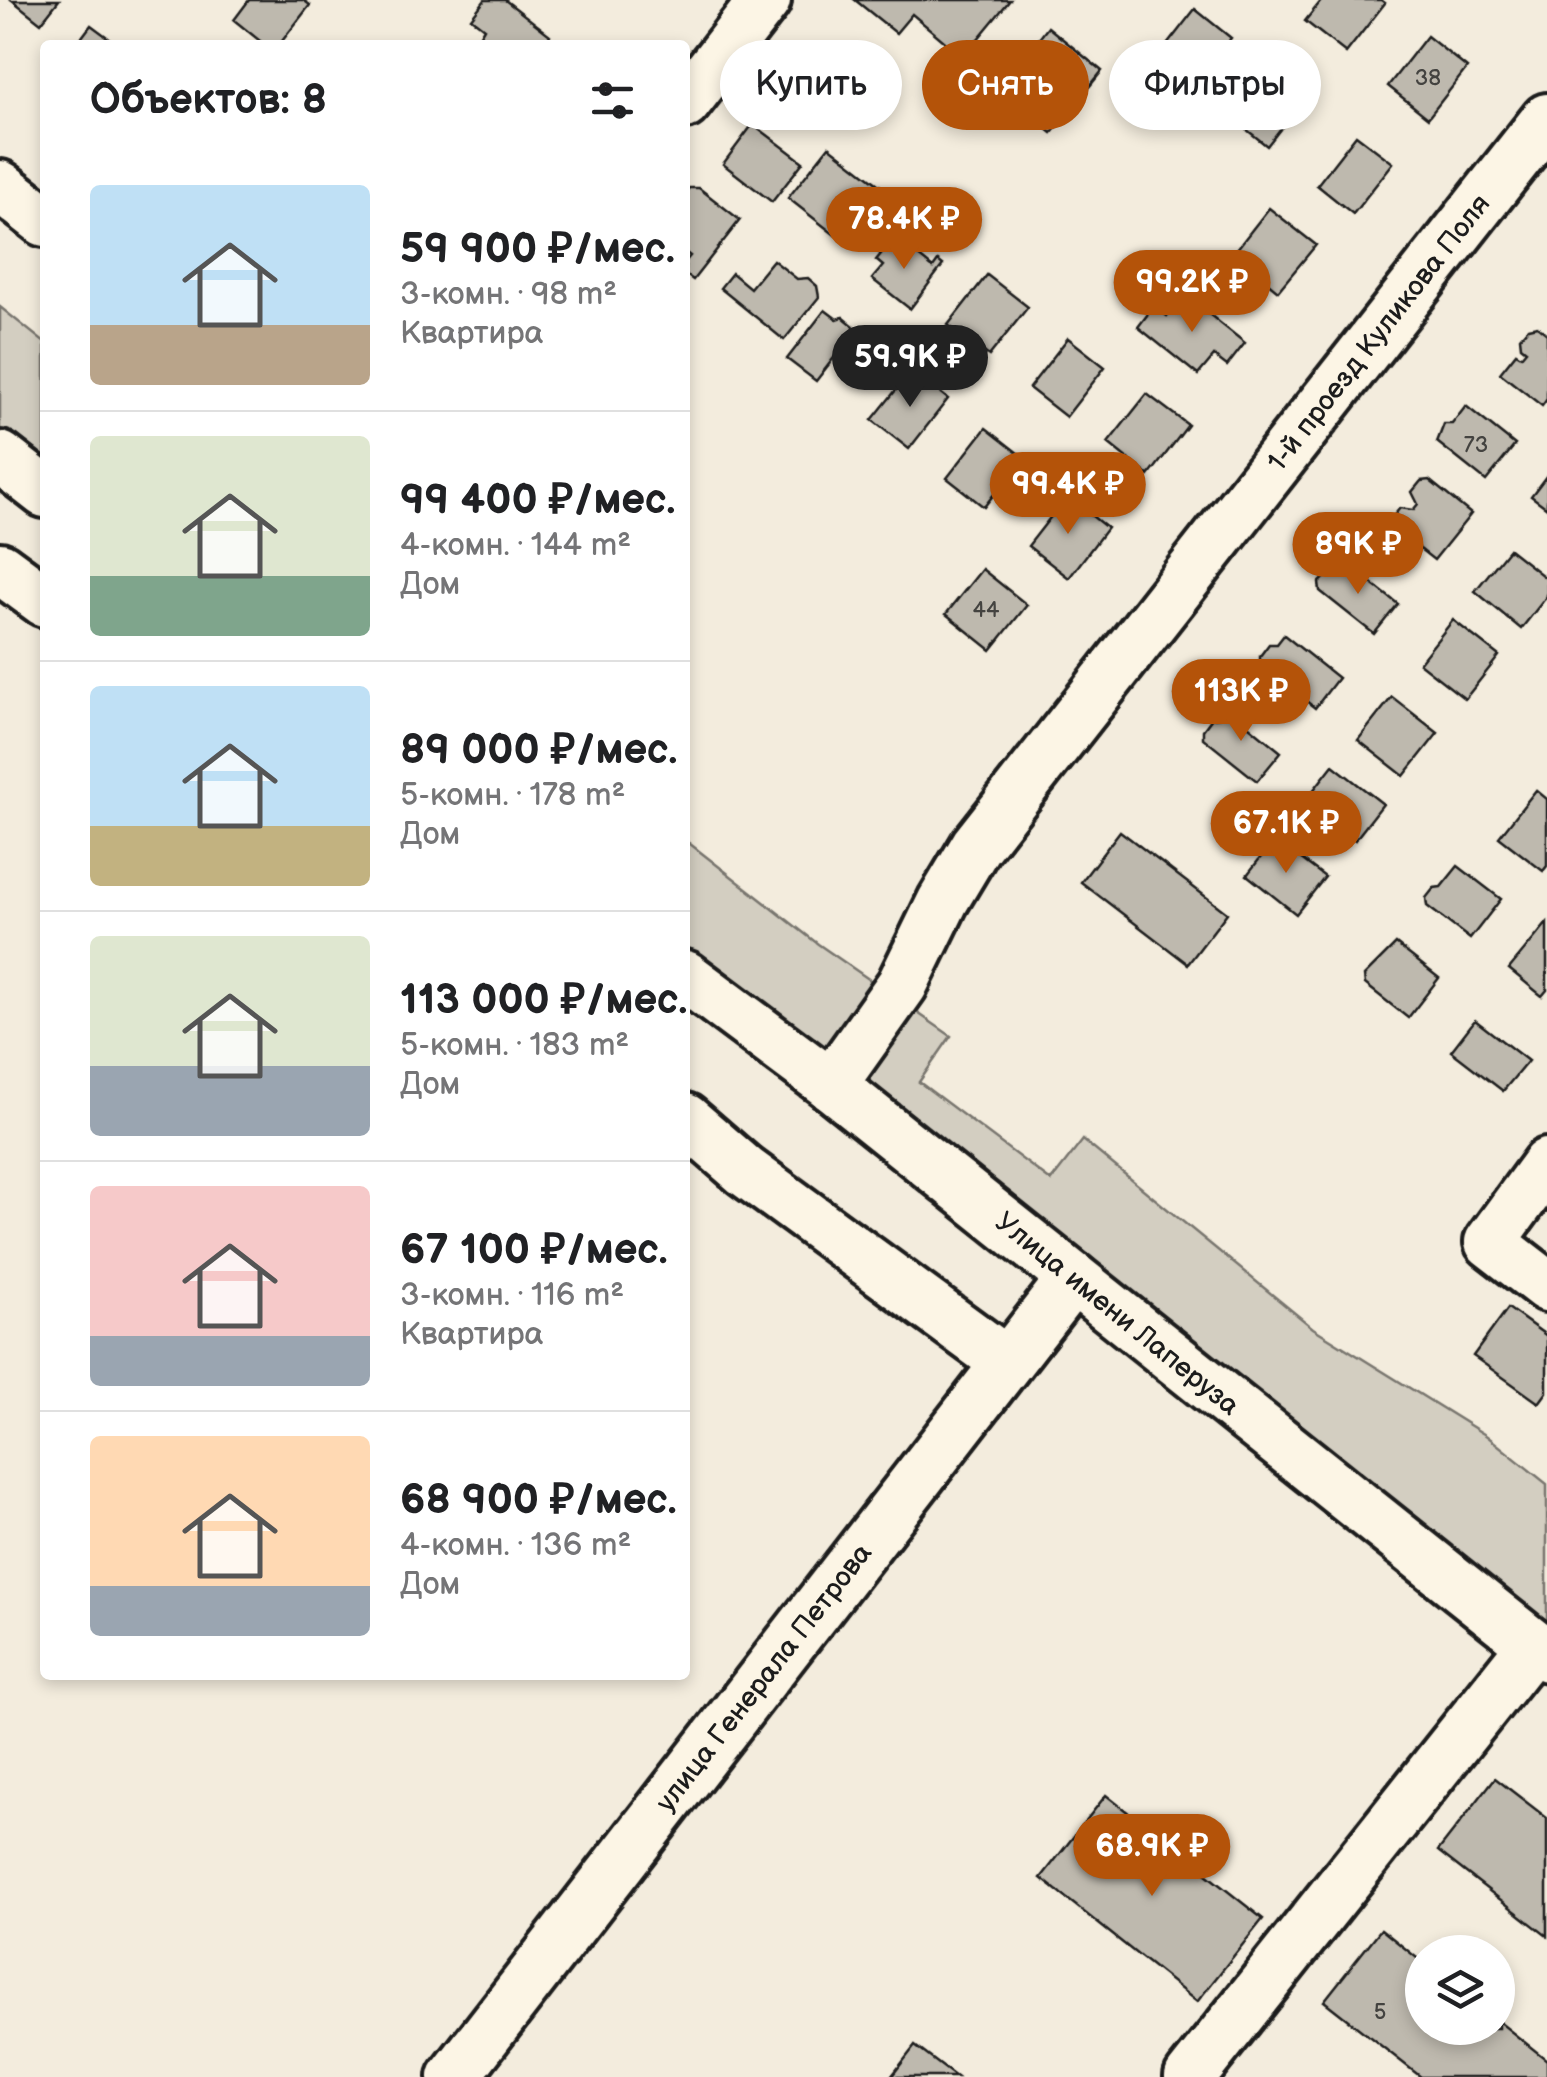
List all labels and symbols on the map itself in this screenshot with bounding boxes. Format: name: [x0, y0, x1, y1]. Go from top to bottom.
house number: 38: [1415, 65, 1441, 92]
pin: 78.4K ₽: [812, 187, 996, 272]
street label: 1-й проезд Куликова Поля: [1261, 188, 1497, 478]
pin: 99.2K ₽: [1100, 250, 1284, 335]
pin: 59.9K ₽: [818, 325, 1002, 410]
house number: 73: [1464, 432, 1488, 459]
pin: 99.4K ₽: [976, 452, 1160, 537]
pin: 89K ₽: [1288, 512, 1428, 597]
house number: 44: [973, 597, 1000, 624]
pin: 113K ₽: [1160, 659, 1322, 744]
pin: 67.1K ₽: [1194, 791, 1378, 876]
street label: Улица имени Лаперуза: [989, 1206, 1246, 1423]
street label: улица Генерала Петрова: [649, 1537, 879, 1819]
pin: 68.9K ₽: [1060, 1814, 1244, 1899]
house number: 5: [1374, 1999, 1386, 2026]

